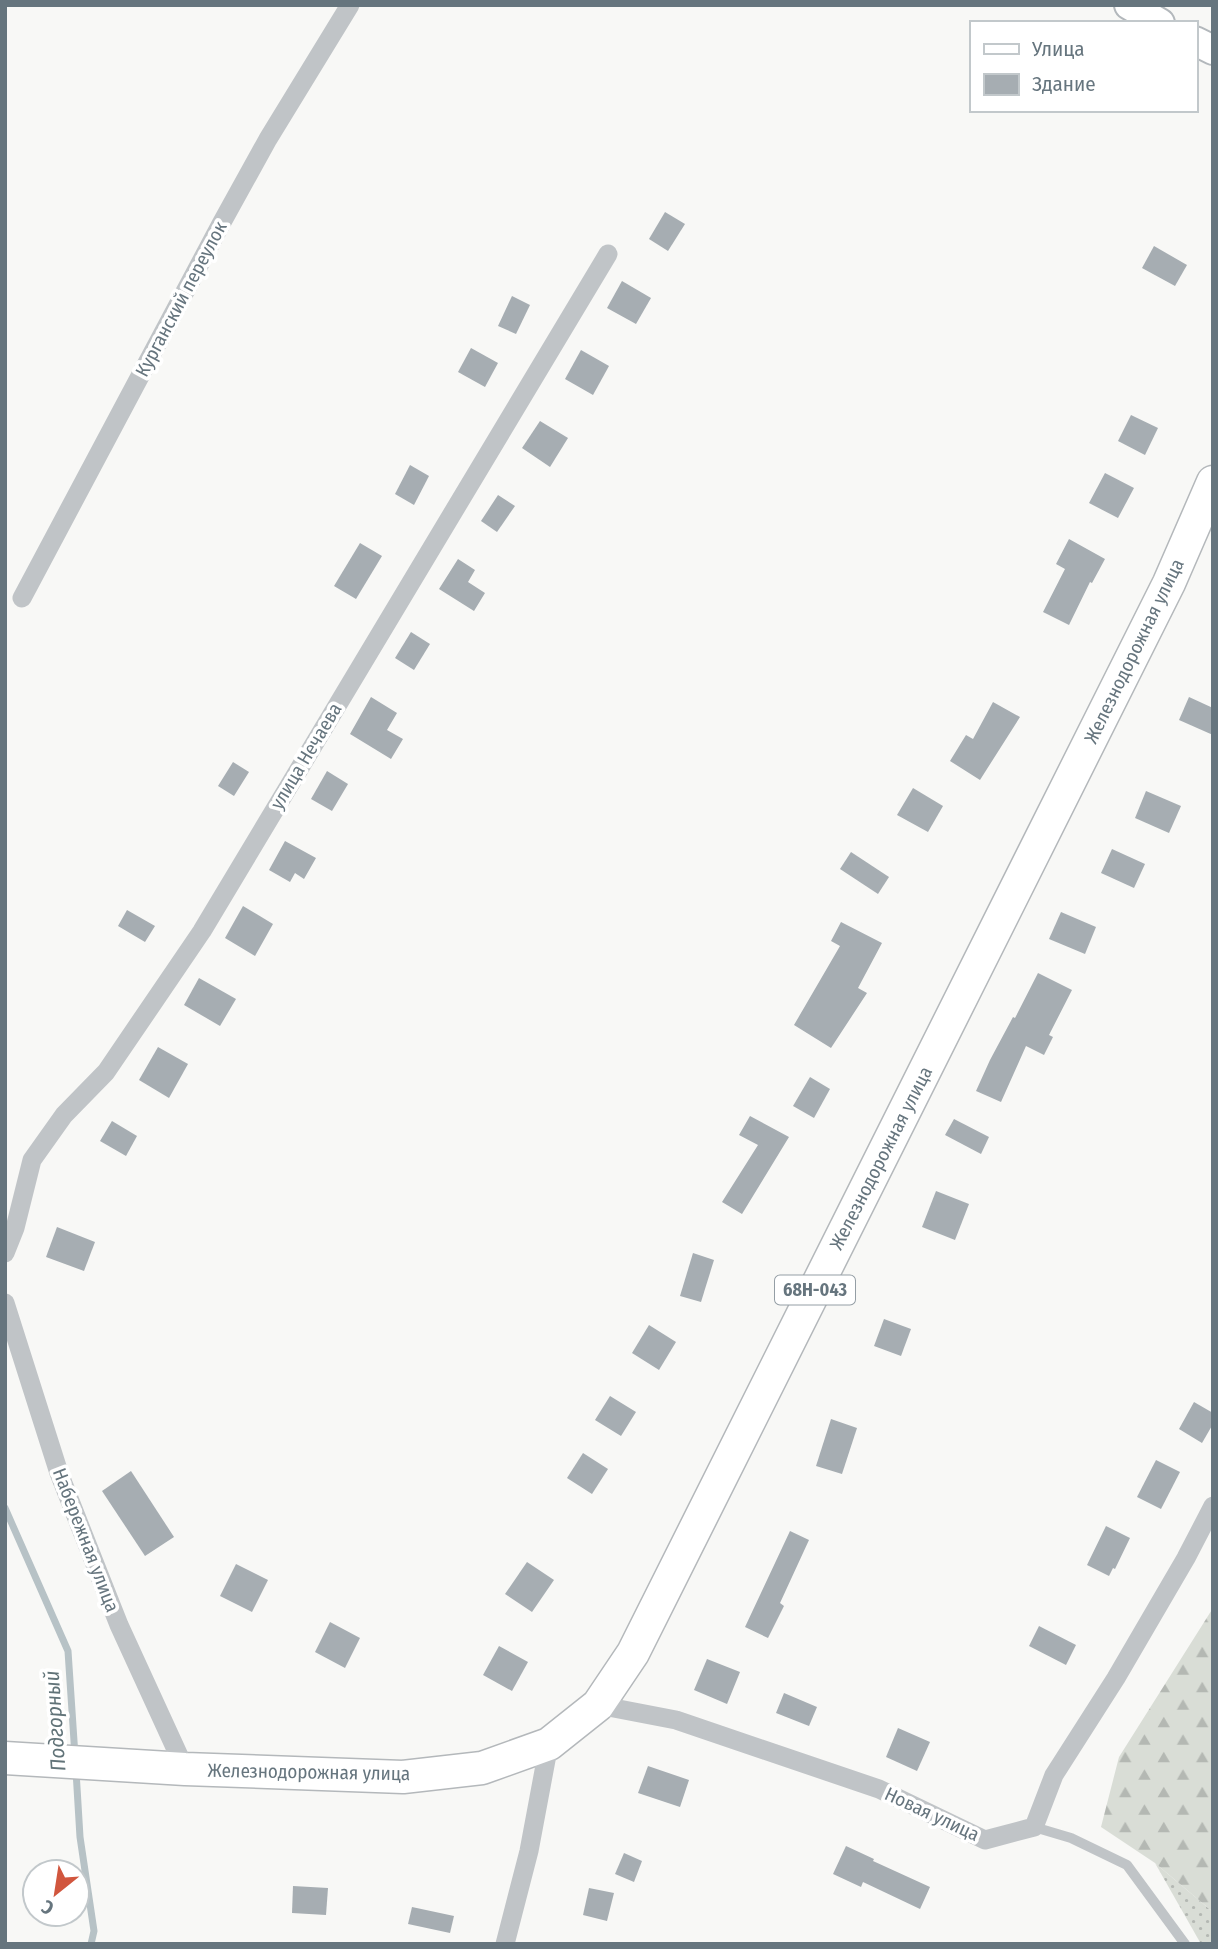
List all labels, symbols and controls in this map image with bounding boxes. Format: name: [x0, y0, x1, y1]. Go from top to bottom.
legend: [970, 21, 1197, 112]
text: Улица: [1031, 36, 1085, 62]
text: Здание: [1032, 71, 1096, 97]
street label: Курганский переулок: [130, 217, 232, 380]
street label: Железнодорожная улица: [1079, 555, 1189, 747]
street label: улица Нечаева: [265, 699, 347, 813]
street label: Железнодорожная улица: [825, 1063, 937, 1253]
road number: 68Н-043: [775, 1275, 855, 1304]
street label: Набережная улица: [48, 1465, 124, 1615]
water label: Подгорный: [39, 1670, 71, 1772]
street label: Железнодорожная улица: [208, 1759, 410, 1785]
street label: Новая улица: [881, 1782, 983, 1846]
north arrow: [21, 1858, 91, 1928]
text: С: [38, 1895, 58, 1920]

